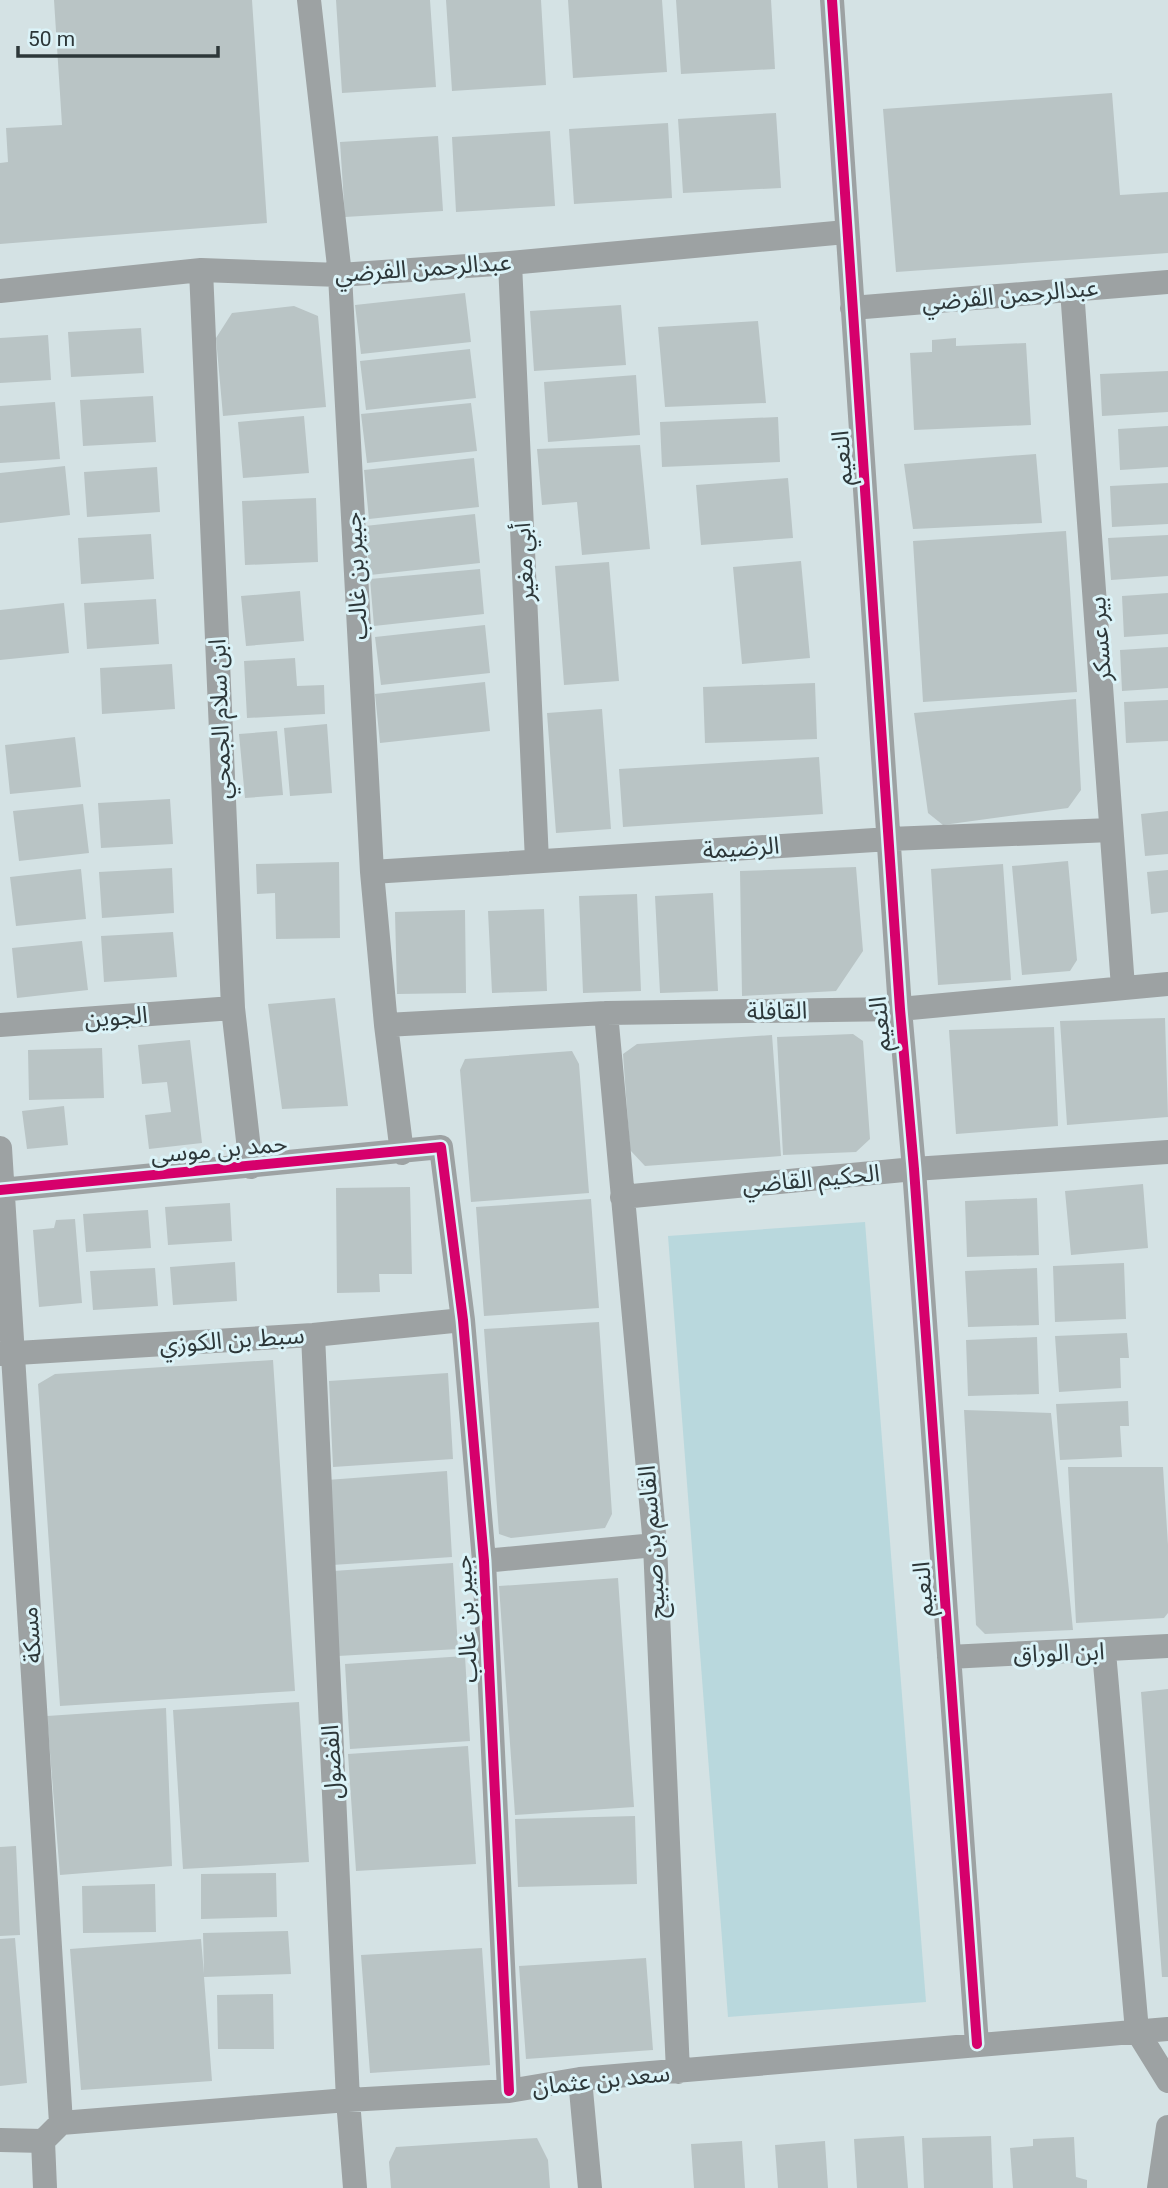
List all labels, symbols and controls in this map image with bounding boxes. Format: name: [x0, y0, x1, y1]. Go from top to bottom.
scale bar: [18, 14, 217, 58]
text: 50 m: [28, 27, 75, 51]
street label: عبدالرحمن الفرضي: [334, 248, 513, 293]
street label: عبدالرحمن الفرضي: [921, 273, 1100, 321]
street label: النعيم: [826, 429, 861, 486]
street label: جبير بن غالب: [339, 511, 373, 641]
street label: أبي مغير: [506, 521, 545, 603]
street label: بير عسكر: [1083, 596, 1117, 683]
street label: ابن سلام الجمحي: [203, 638, 241, 800]
street label: الرضيمة: [702, 831, 780, 865]
street label: النعيم: [864, 995, 899, 1053]
street label: القافلة: [747, 996, 807, 1026]
street label: الجوين: [83, 1001, 149, 1033]
street label: حمد بن موسى: [150, 1129, 288, 1169]
street label: الحكيم القاضي: [741, 1159, 881, 1204]
street label: سبط بن الكوزي: [158, 1321, 306, 1364]
street label: القاسم بن صبيح: [633, 1464, 674, 1620]
street label: جبير بن غالب: [449, 1554, 483, 1684]
street label: النعيم: [907, 1560, 942, 1617]
street label: مسكة: [15, 1606, 47, 1664]
street label: ابن الوراق: [1013, 1637, 1105, 1669]
street label: الفضول: [316, 1724, 348, 1800]
street label: سعد بن عثمان: [531, 2059, 671, 2101]

